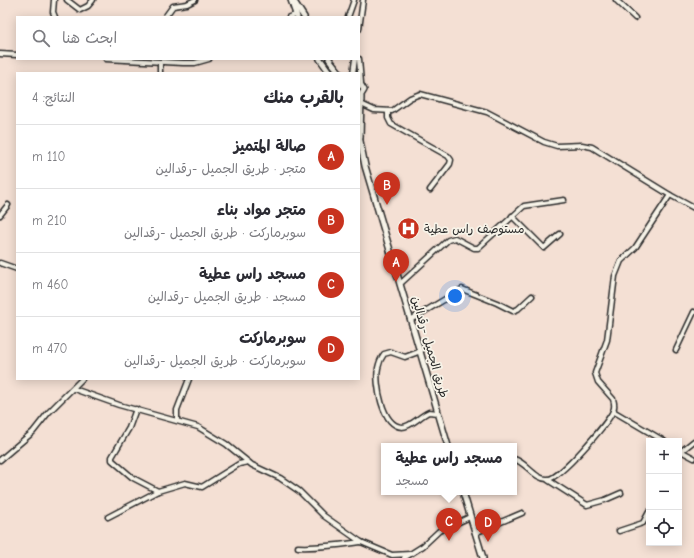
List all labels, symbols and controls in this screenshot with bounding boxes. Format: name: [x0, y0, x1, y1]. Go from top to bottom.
search box: [16, 16, 360, 60]
icon: search: [30, 27, 52, 49]
text: ابحث هنا: [62, 29, 117, 47]
text: بالقرب منك: [263, 88, 344, 107]
text: النتائج: 4: [32, 90, 75, 105]
text: صالة المتميز: [234, 137, 306, 155]
text: 110 m: [32, 149, 65, 164]
text: A: [327, 149, 335, 164]
text: متجر · طريق الجميل -رقدالين: [156, 161, 306, 176]
pin: B: [374, 172, 400, 205]
text: متجر مواد بناء: [217, 201, 306, 219]
text: 210 m: [32, 213, 67, 228]
text: B: [327, 213, 335, 228]
hospital icon: مستوصف راس عطية: [396, 216, 422, 242]
place label: مستوصف راس عطية: [424, 222, 524, 236]
text: سوبرماركت · طريق الجميل -رقدالين: [124, 225, 306, 240]
pin: A: [383, 249, 409, 282]
text: مسجد راس عطية: [199, 265, 306, 283]
text: 460 m: [32, 277, 68, 292]
text: C: [327, 277, 335, 292]
your location: [445, 286, 465, 306]
text: مسجد · طريق الجميل -رقدالين: [148, 289, 306, 304]
street label: طريق الجميل -رقدالين: [408, 294, 451, 400]
text: سوبرماركت: [239, 329, 306, 347]
text: 470 m: [32, 341, 67, 356]
text: D: [327, 341, 335, 356]
text: سوبرماركت · طريق الجميل -رقدالين: [124, 353, 306, 368]
map controls: [646, 438, 682, 546]
button: +: [646, 438, 682, 474]
popup: [381, 443, 517, 495]
text: مسجد راس عطية: [396, 449, 502, 467]
text: مسجد: [396, 473, 429, 488]
button: −: [646, 474, 682, 510]
pin: C: [436, 508, 462, 541]
pin: D: [475, 509, 501, 542]
button: locate: [646, 510, 682, 546]

